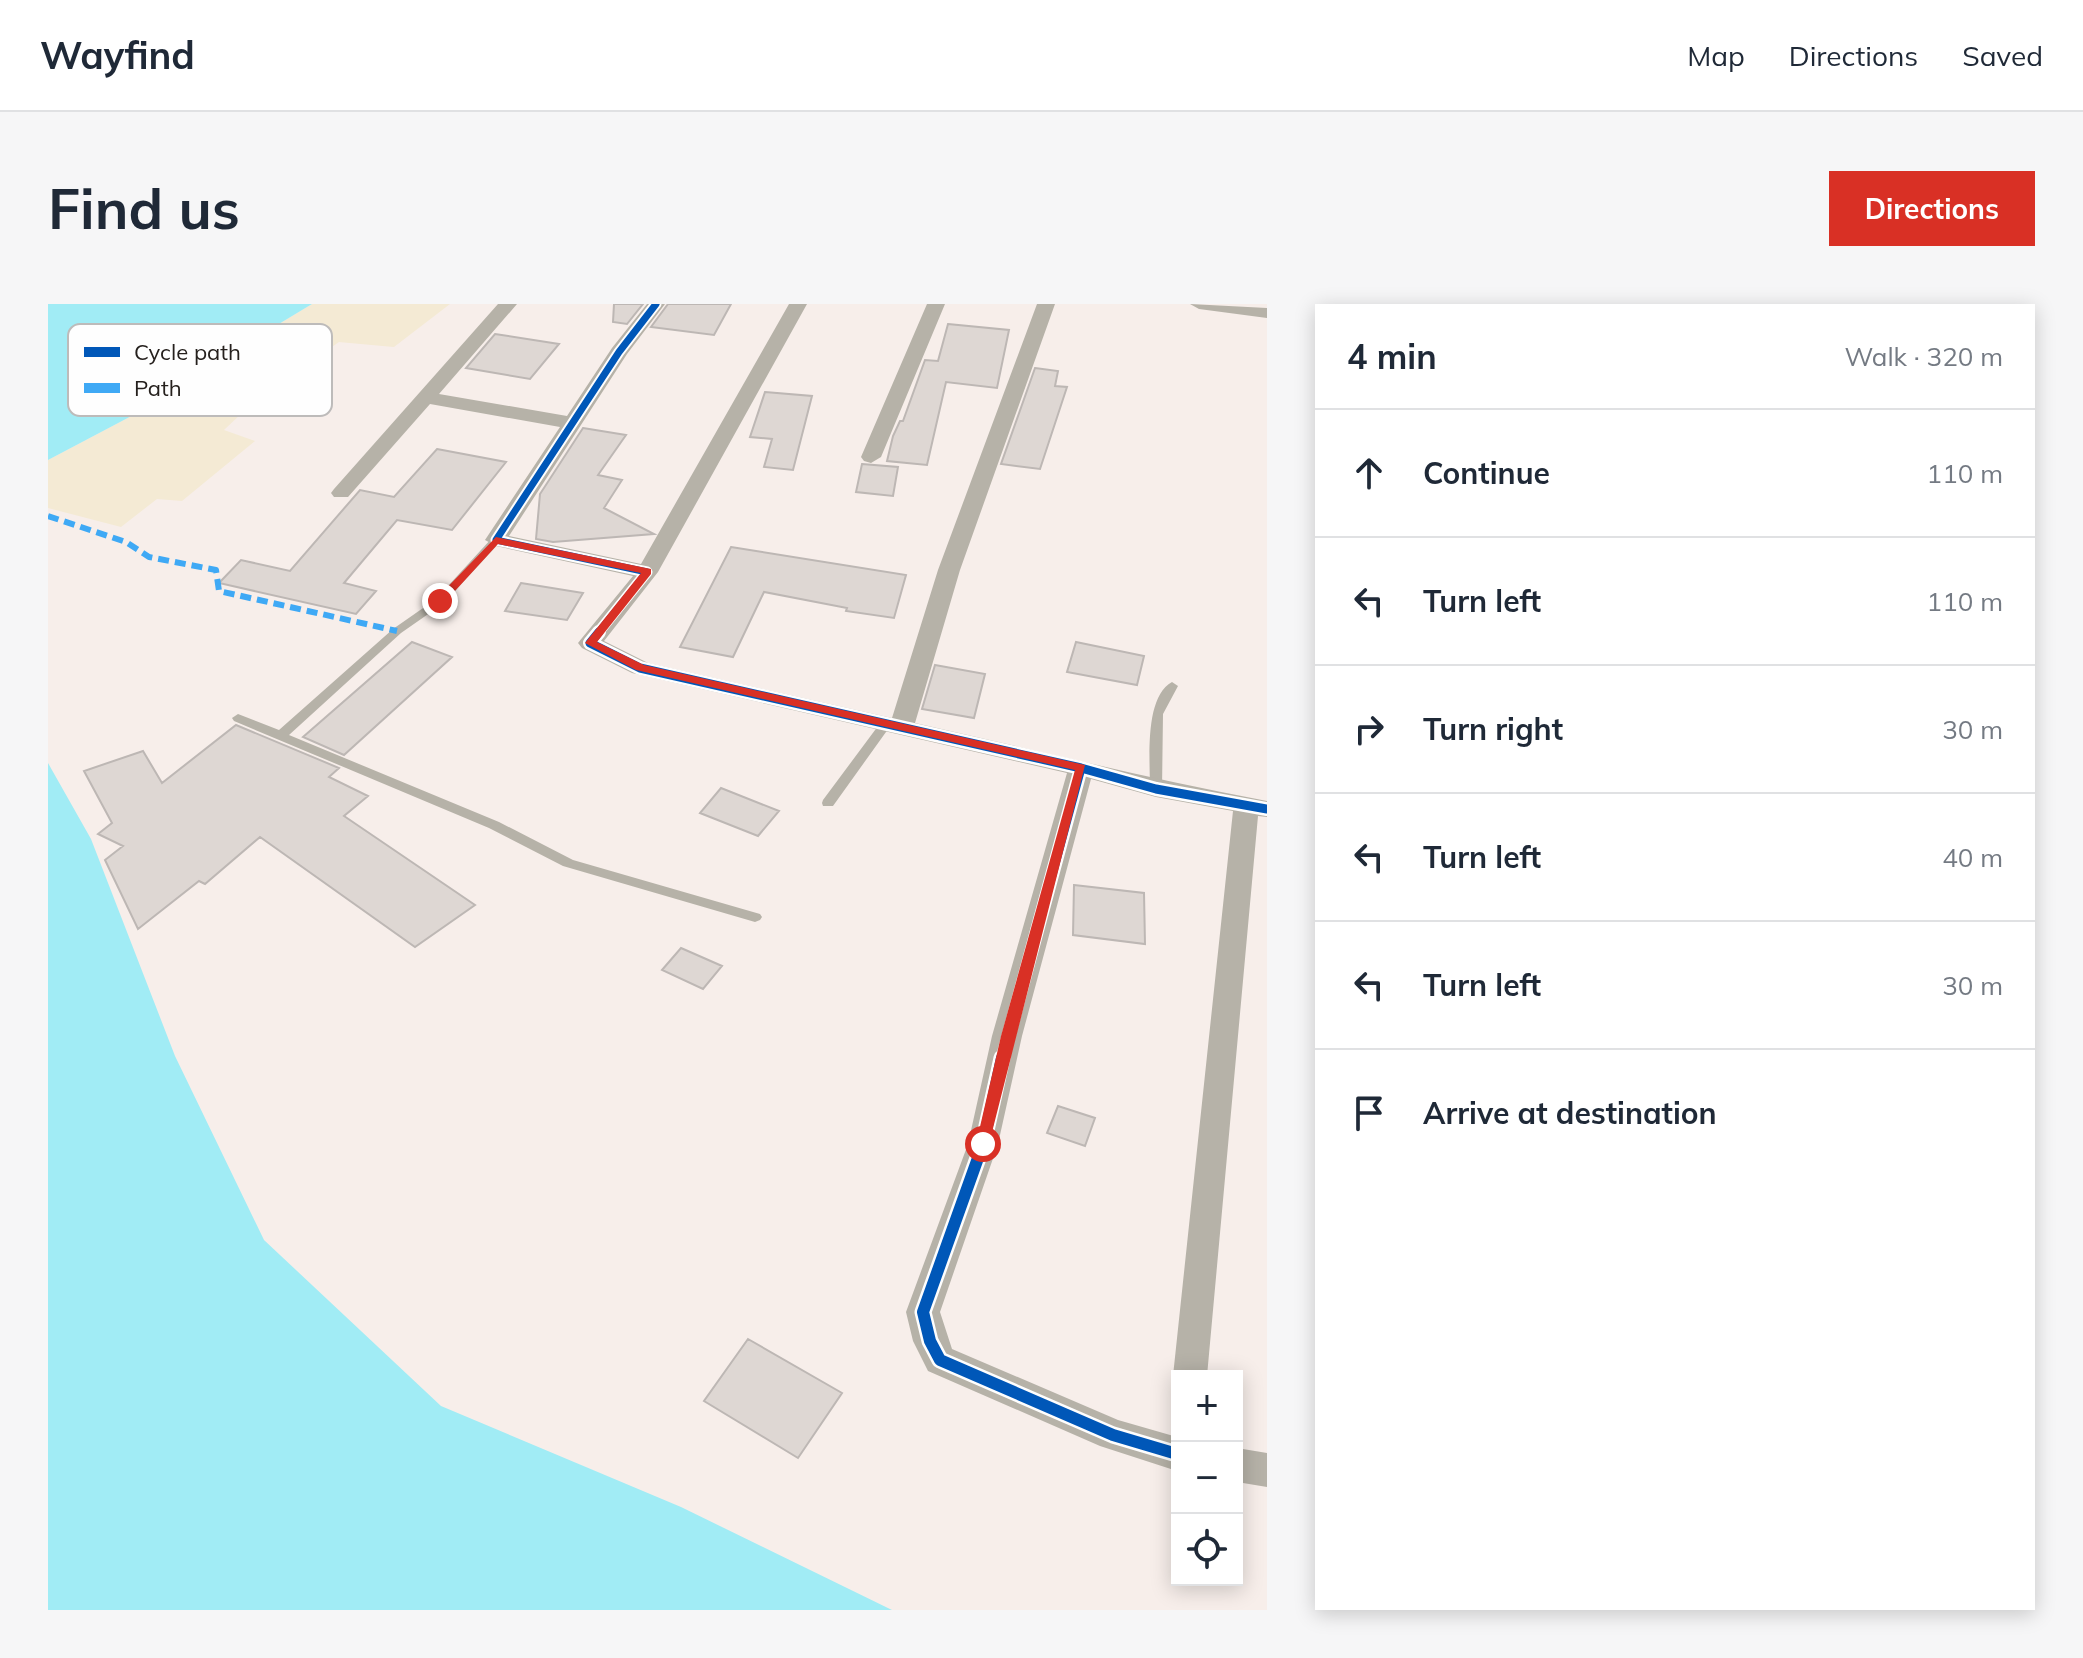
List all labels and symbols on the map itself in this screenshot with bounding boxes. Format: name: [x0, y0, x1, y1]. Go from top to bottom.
legend: [68, 324, 332, 416]
text: Cycle path: [134, 338, 241, 366]
text: Path: [134, 374, 182, 402]
route end: [422, 583, 458, 619]
route start: [965, 1126, 1001, 1162]

